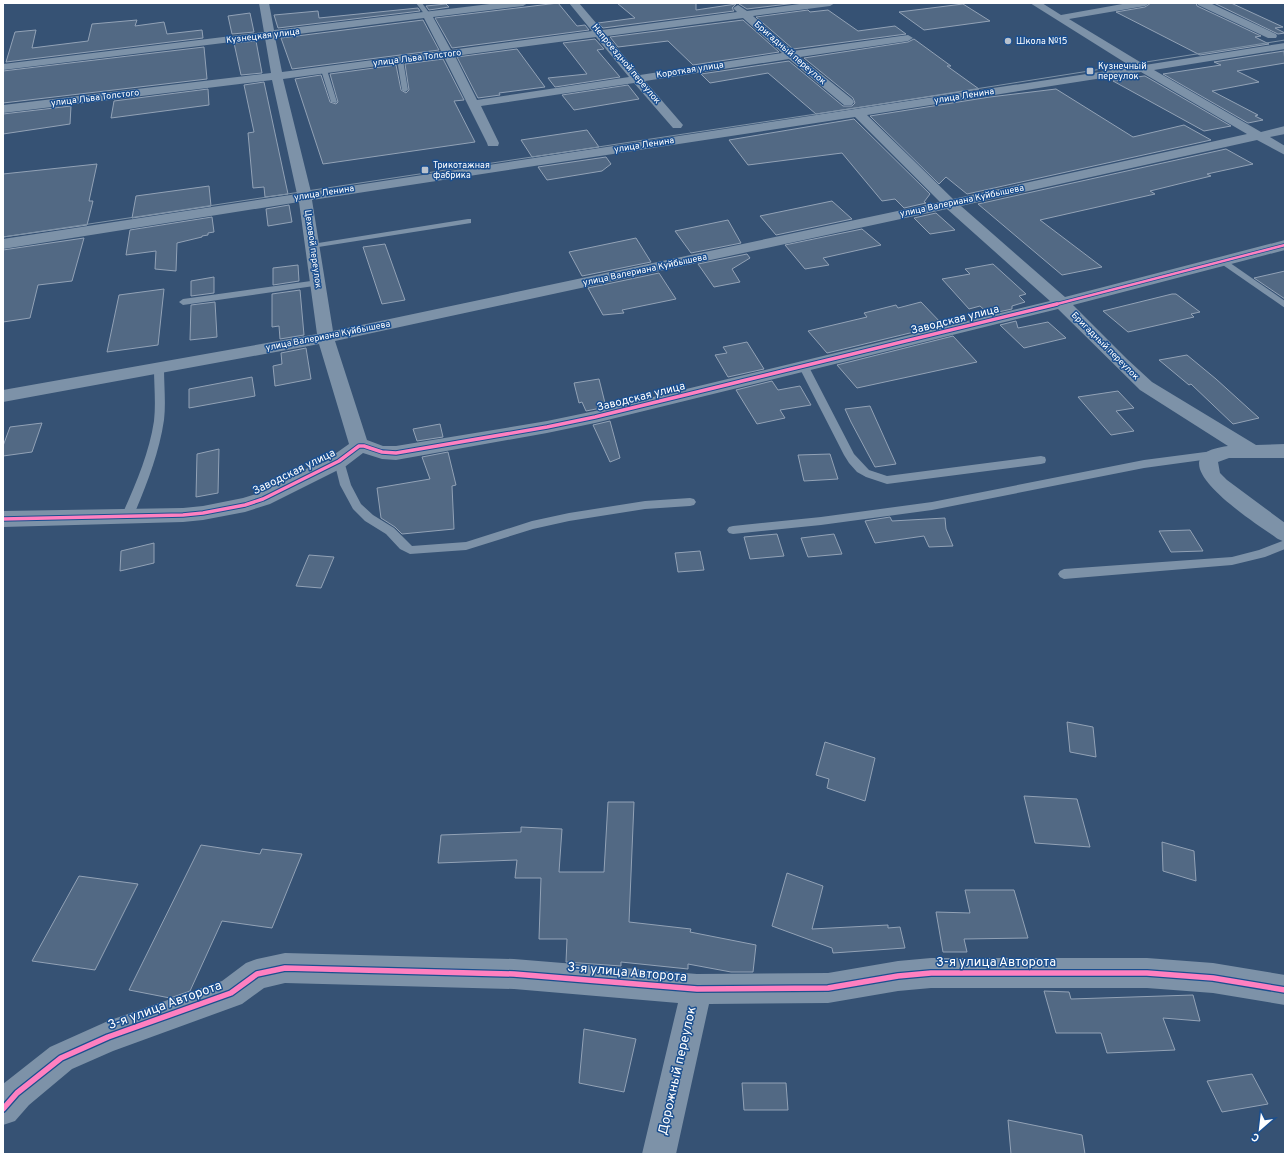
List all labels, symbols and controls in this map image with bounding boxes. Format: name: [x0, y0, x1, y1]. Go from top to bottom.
street label: Бригадный переулок: [752, 19, 828, 87]
street label: Непроездной переулок: [589, 22, 663, 106]
street label: Кузнецкая улица: [226, 26, 301, 46]
marker: Школа №15: [1003, 36, 1013, 46]
place label: Школа №15: [1016, 36, 1067, 47]
street label: улица Льва Толстого: [372, 47, 462, 69]
street label: Короткая улица: [656, 59, 725, 81]
place label: Кузнечный переулок: [1098, 61, 1146, 82]
marker: Кузнечный переулок: [1085, 66, 1095, 76]
street label: улица Ленина: [933, 86, 995, 106]
street label: улица Льва Толстого: [50, 87, 140, 109]
street label: улица Ленина: [613, 135, 675, 155]
place label: Трикотажная фабрика: [433, 160, 490, 181]
marker: Трикотажная фабрика: [420, 165, 430, 175]
street label: улица Валериана Куйбышева: [899, 182, 1025, 220]
street label: улица Ленина: [293, 183, 355, 203]
street label: Цеховой переулок: [302, 209, 324, 289]
street label: улица Валериана Куйбышева: [582, 251, 708, 289]
street label: Заводская улица: [909, 302, 1001, 338]
street label: Бригадный переулок: [1069, 310, 1141, 382]
street label: улица Валериана Куйбышева: [265, 318, 391, 353]
street label: Заводская улица: [595, 379, 687, 415]
street label: Заводская улица: [250, 446, 338, 498]
street label: 3-я улица Авторота: [936, 955, 1056, 971]
street label: 3-я улица Авторота: [567, 960, 687, 986]
street label: 3-я улица Авторота: [106, 978, 224, 1034]
street label: Дорожный переулок: [655, 1005, 701, 1137]
north arrow: [1240, 1109, 1280, 1149]
text: С: [1249, 1129, 1262, 1145]

